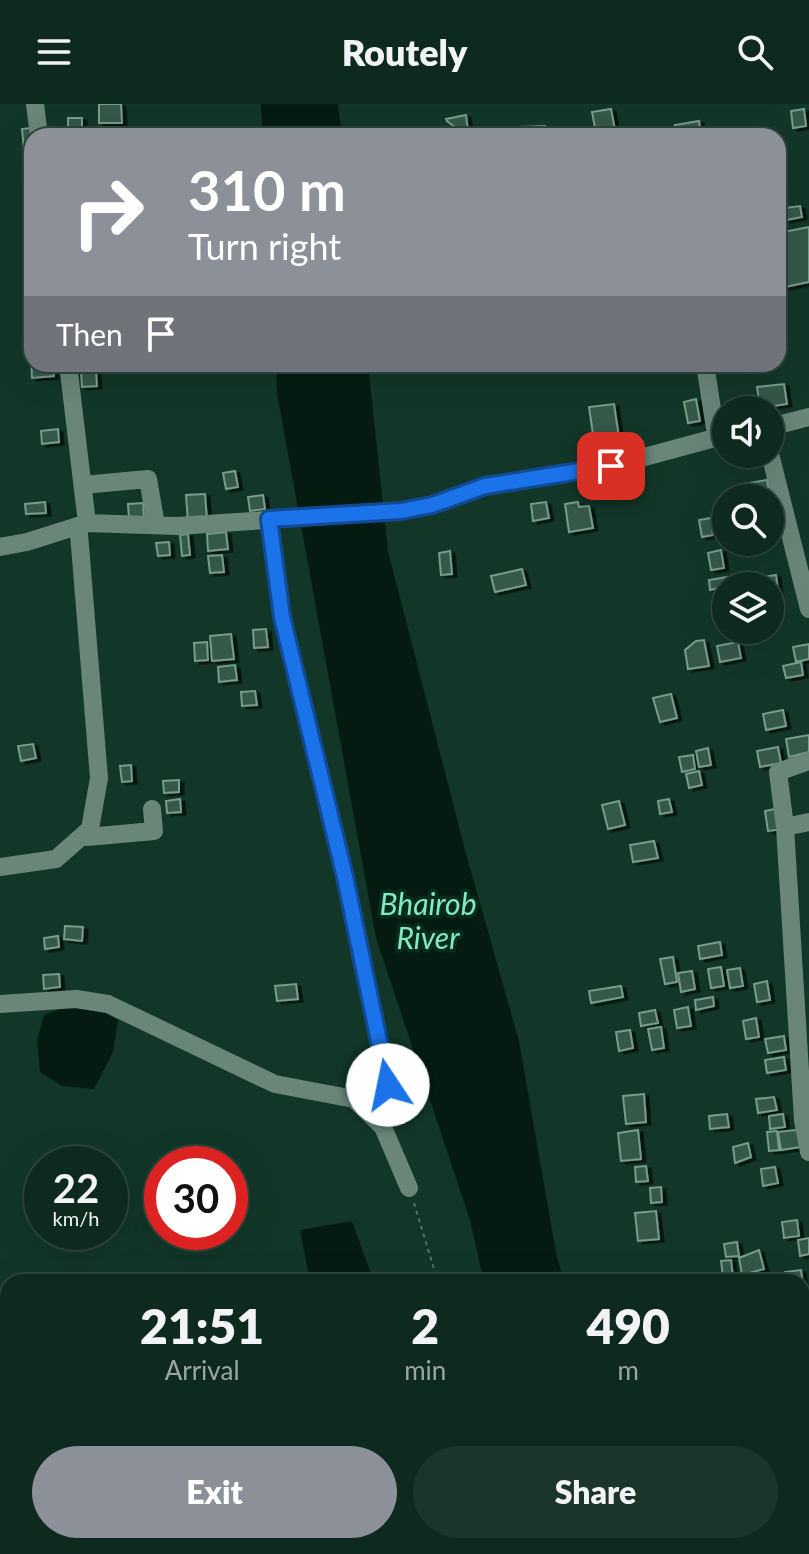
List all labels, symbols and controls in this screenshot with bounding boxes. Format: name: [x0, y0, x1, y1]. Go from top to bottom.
icon: menu: [32, 30, 76, 74]
text: Routely: [342, 30, 467, 74]
icon: search: [733, 30, 777, 74]
text: 310 m: [188, 156, 346, 223]
icon: right: [56, 160, 160, 264]
text: Turn right: [188, 224, 341, 268]
icon: arrive: [139, 312, 183, 356]
text: Then: [56, 316, 123, 352]
map controls: [712, 396, 784, 644]
button: sound: [712, 396, 784, 468]
pin: [577, 432, 645, 500]
icon: arrive: [589, 444, 633, 488]
button: search: [712, 484, 784, 556]
button: layers: [712, 572, 784, 644]
water label: Bhairob River: [379, 885, 477, 955]
position arrow: [346, 1043, 430, 1127]
speed limit sign: 30: [144, 1146, 248, 1250]
text: 22: [53, 1164, 99, 1212]
text: km/h: [53, 1206, 99, 1230]
text: 21:51: [140, 1297, 264, 1354]
text: 2: [411, 1297, 439, 1354]
text: 490: [586, 1297, 670, 1354]
text: Arrival: [165, 1354, 240, 1386]
text: min: [404, 1354, 446, 1386]
text: m: [617, 1354, 639, 1386]
button: Exit: [32, 1446, 397, 1538]
button: Share: [413, 1446, 778, 1538]

